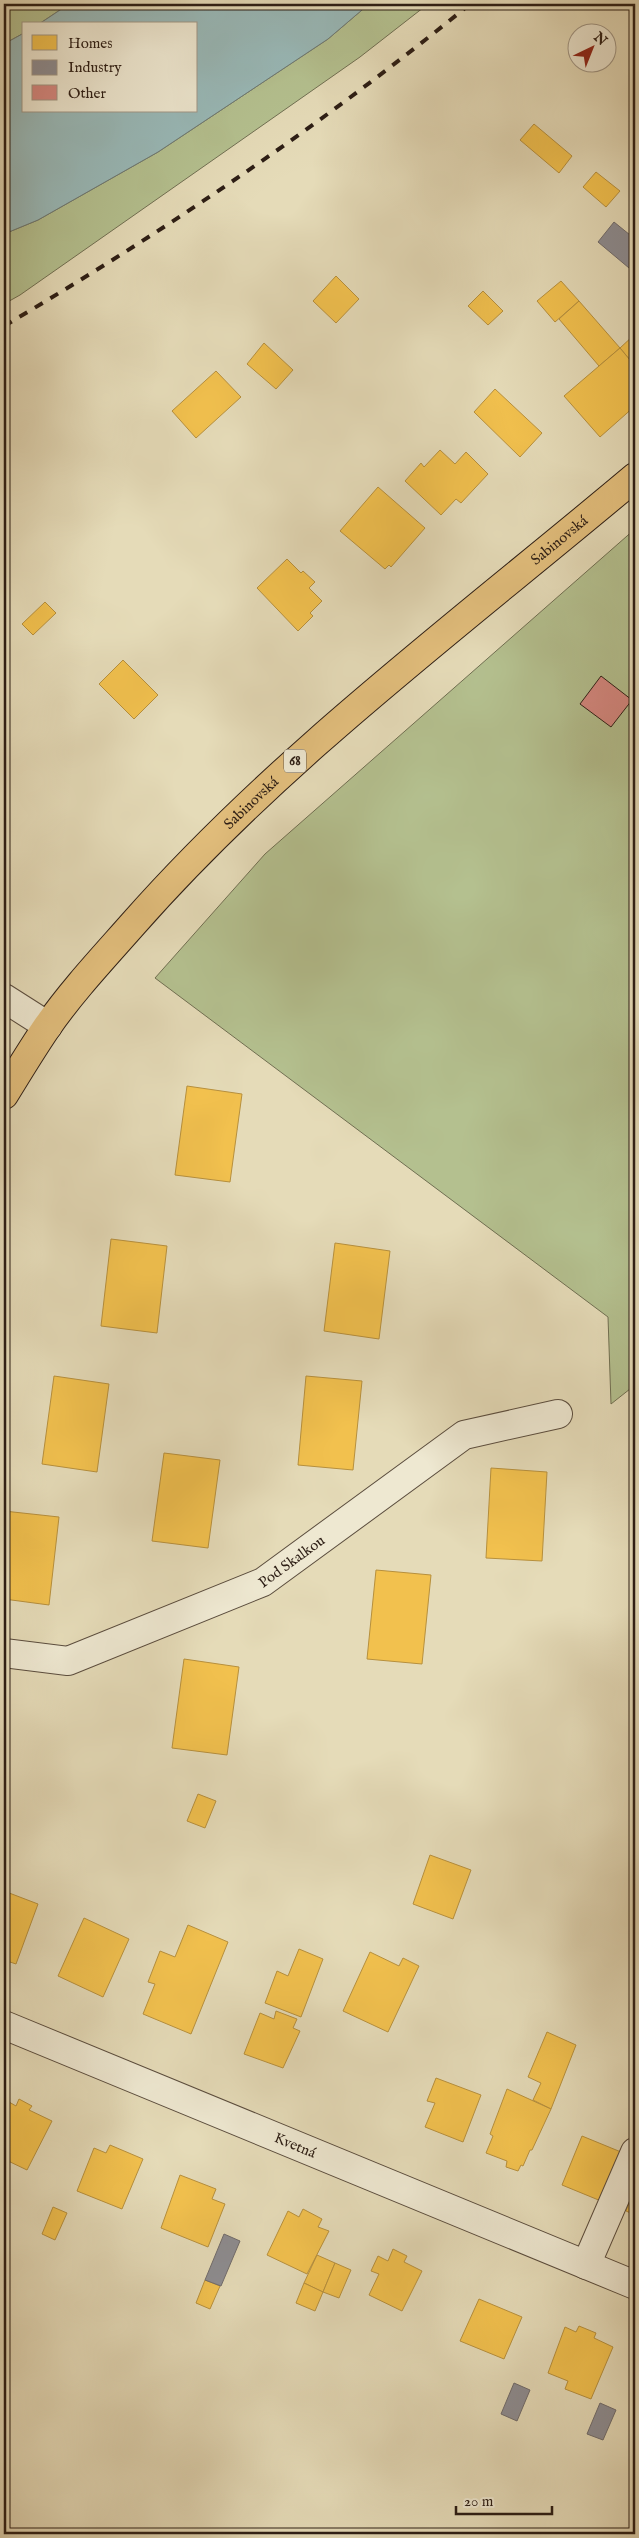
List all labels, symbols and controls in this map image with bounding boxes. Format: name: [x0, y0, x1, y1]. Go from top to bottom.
legend: [22, 22, 198, 112]
north arrow: [566, 22, 616, 72]
text: N: [589, 28, 611, 50]
text: Homes: [68, 34, 112, 53]
text: Industry: [68, 58, 122, 77]
text: Other: [68, 84, 106, 103]
street label: Sabinovská: [527, 511, 592, 569]
road number: 68: [284, 749, 306, 772]
street label: Sabinovská: [220, 772, 283, 833]
street label: Pod Skalkou: [254, 1531, 329, 1592]
street label: Kvetná: [271, 2128, 320, 2162]
scale bar: [456, 2483, 553, 2515]
text: 20 m: [464, 2492, 494, 2511]

